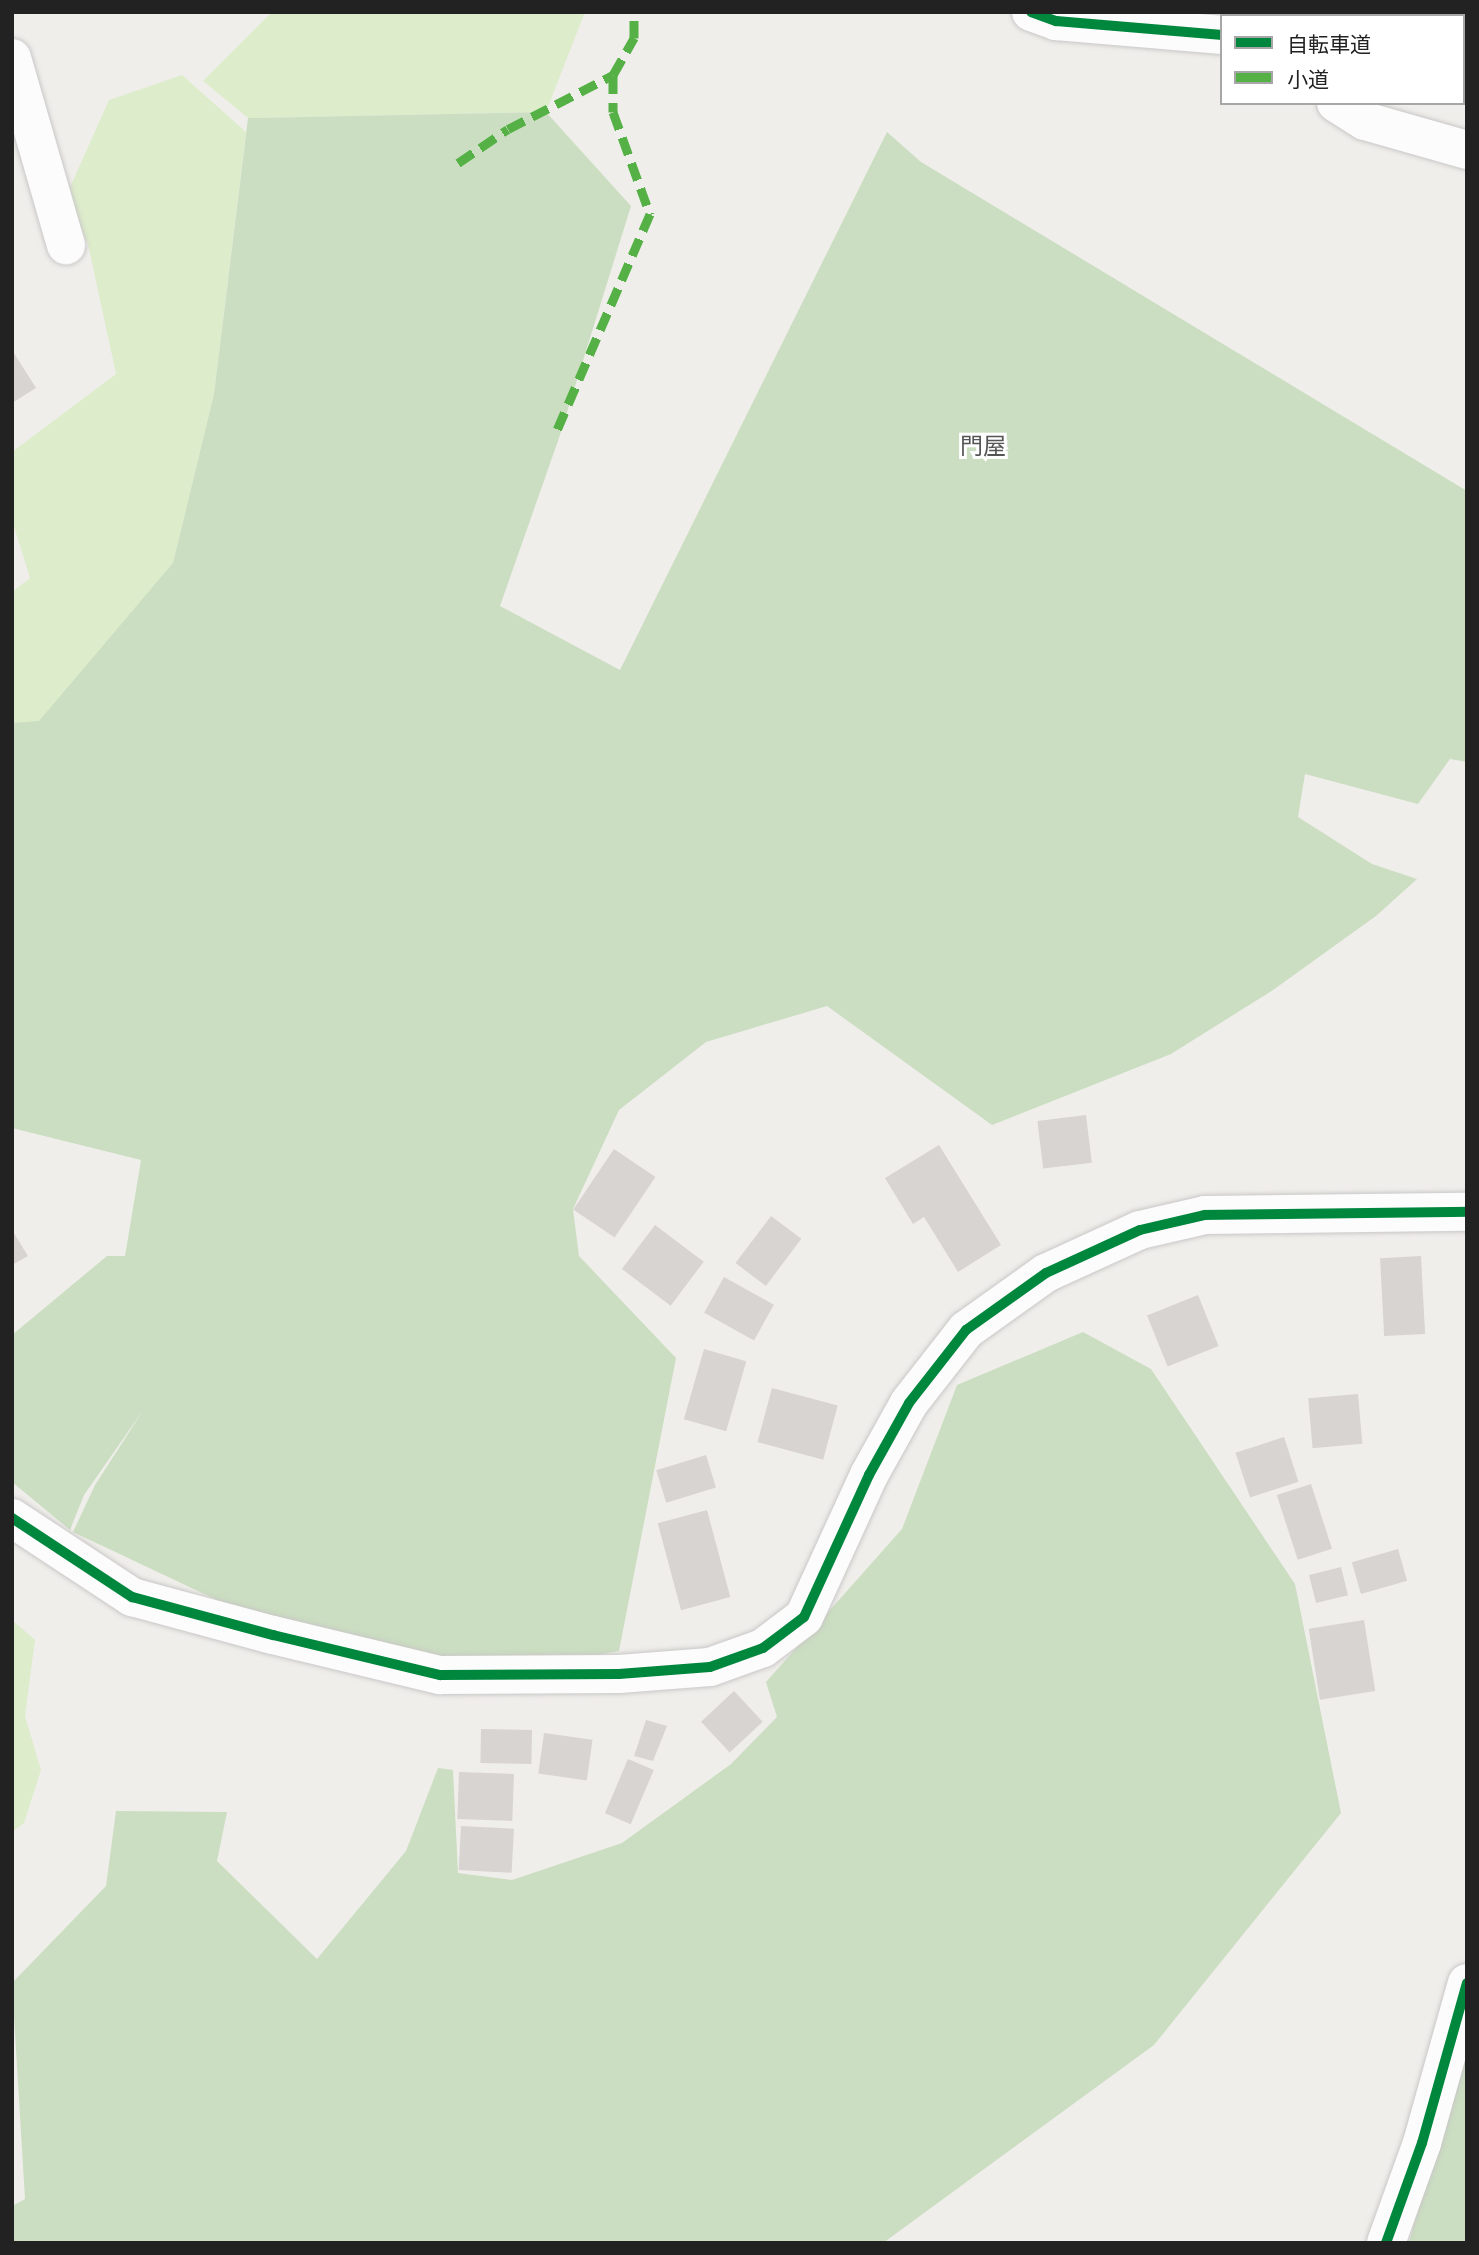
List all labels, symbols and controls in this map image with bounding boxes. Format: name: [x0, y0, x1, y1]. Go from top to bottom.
legend: [1220, 14, 1465, 105]
text: 自転車道: [1287, 30, 1371, 58]
text: 小道: [1287, 65, 1329, 93]
district label: 門屋: [960, 431, 1006, 459]

